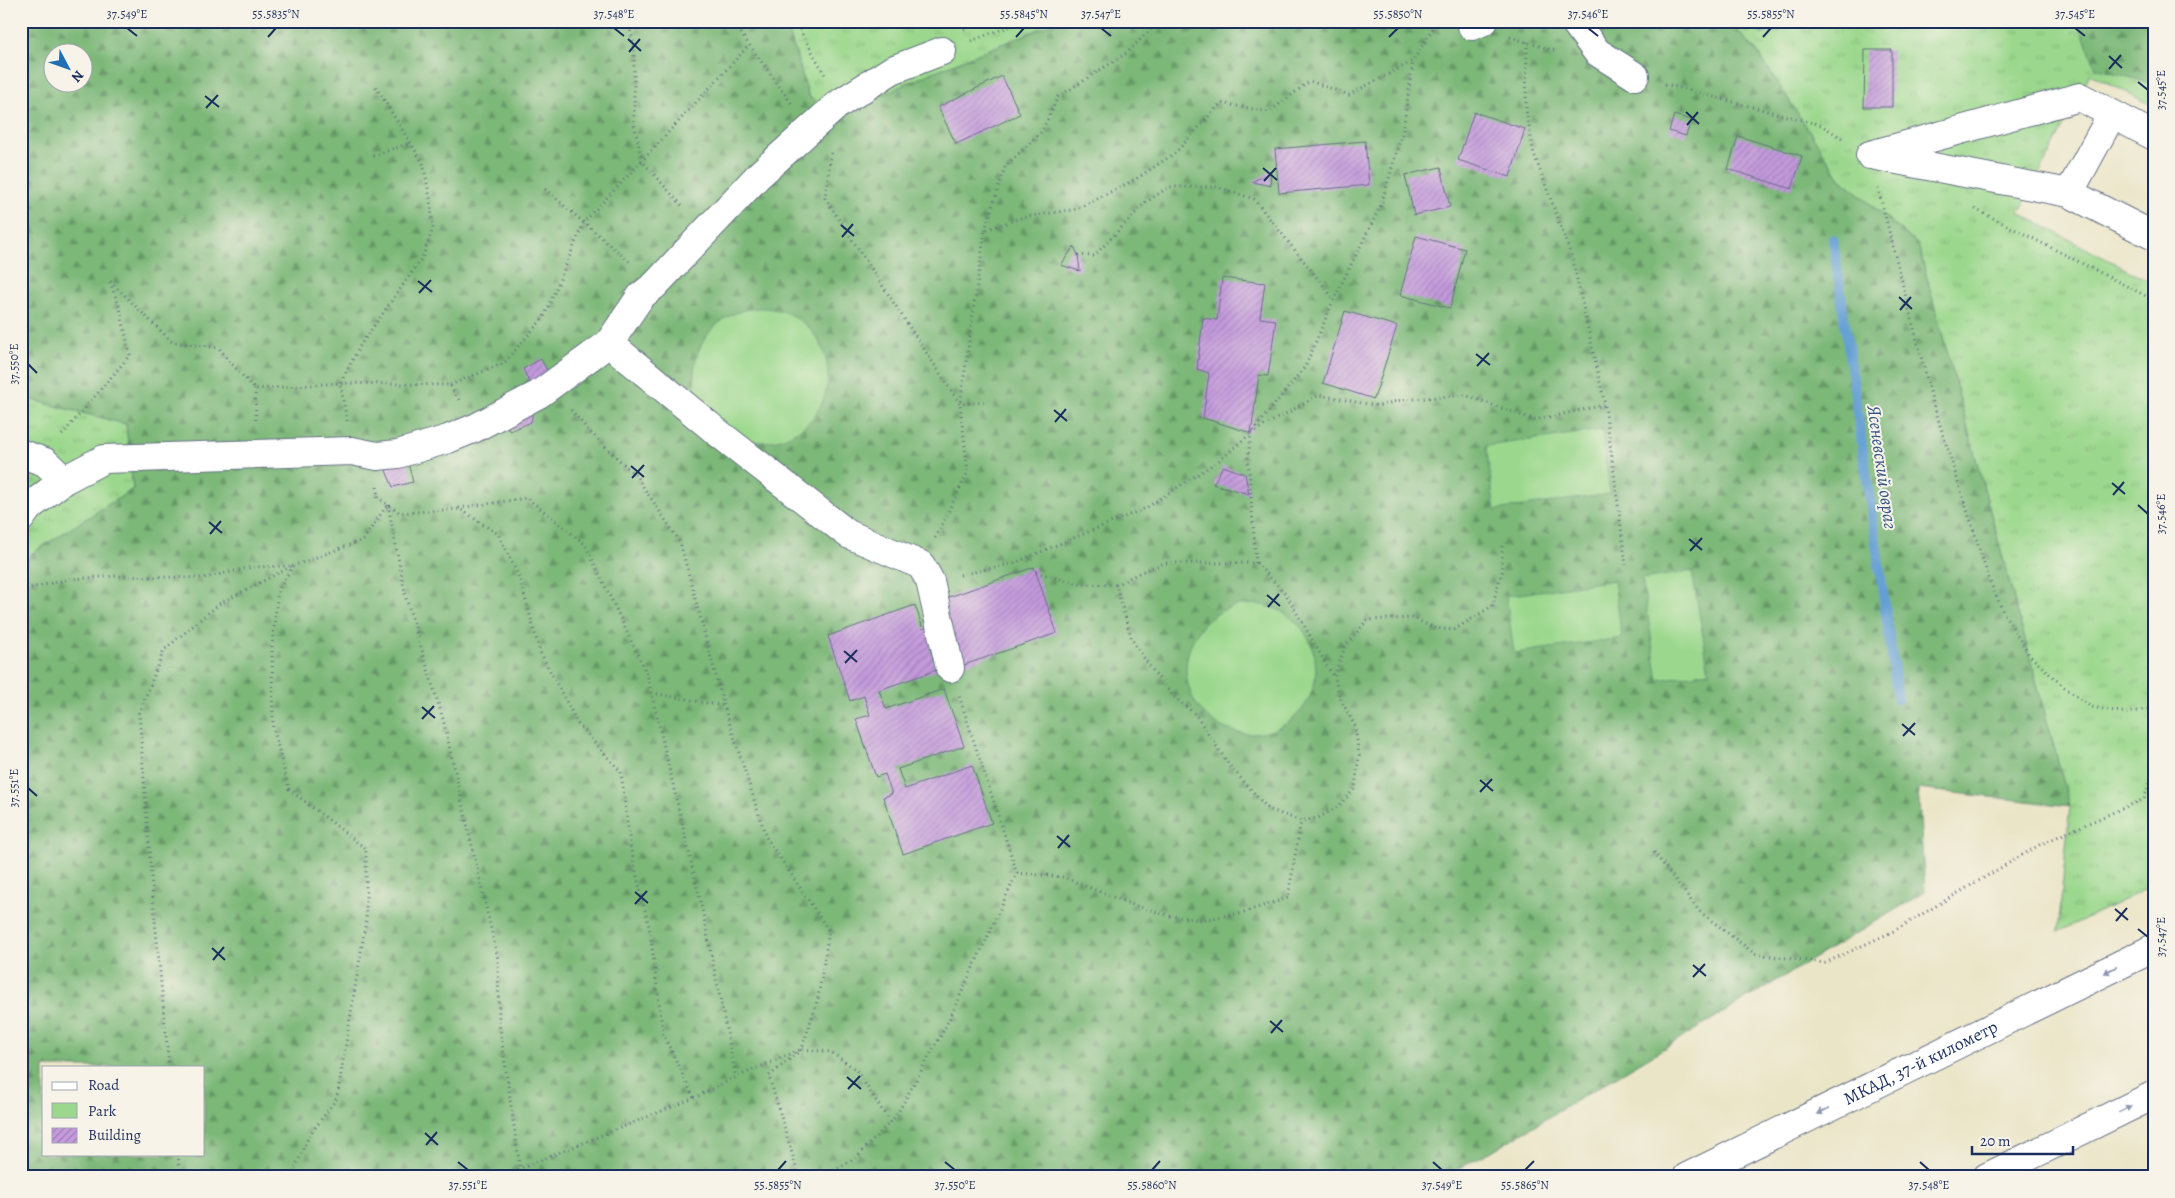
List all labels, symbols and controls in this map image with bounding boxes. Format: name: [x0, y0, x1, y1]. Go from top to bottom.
text: 37.549°E: [107, 6, 147, 22]
text: 55.5835°N: [252, 6, 300, 22]
text: 37.548°E: [594, 6, 634, 22]
text: 55.5845°N: [1000, 6, 1048, 22]
text: 37.547°E: [1081, 6, 1121, 22]
text: 55.5850°N: [1374, 6, 1423, 22]
text: 37.546°E: [1568, 6, 1608, 22]
text: 55.5855°N: [1747, 6, 1795, 22]
text: 37.545°E: [2055, 6, 2095, 22]
north arrow: [42, 42, 92, 92]
text: N: [67, 66, 88, 86]
text: 37.545°E: [2153, 70, 2169, 110]
text: 37.550°E: [6, 343, 22, 385]
water label: Ясеневский овраг: [1860, 403, 1904, 531]
text: 37.546°E: [2153, 494, 2169, 534]
text: 37.551°E: [6, 769, 22, 807]
text: 37.547°E: [2153, 917, 2169, 957]
one-way arrow: [2103, 966, 2117, 974]
street label: МКАД, 37-й километр: [1839, 1015, 2002, 1111]
legend: [42, 1066, 205, 1156]
text: Road: [88, 1075, 120, 1095]
text: Park: [88, 1101, 117, 1121]
one-way arrow: [2118, 1105, 2132, 1113]
one-way arrow: [1815, 1106, 1830, 1115]
scale bar: [1972, 1123, 2074, 1155]
text: Building: [88, 1125, 141, 1145]
text: 20 m: [1980, 1131, 2011, 1151]
text: 37.551°E: [449, 1177, 487, 1193]
text: 55.5855°N: [754, 1177, 802, 1193]
text: 37.550°E: [934, 1177, 976, 1193]
text: 55.5860°N: [1127, 1177, 1177, 1193]
text: 37.549°E: [1422, 1177, 1462, 1193]
text: 55.5865°N: [1501, 1177, 1549, 1193]
text: 37.548°E: [1909, 1177, 1949, 1193]

